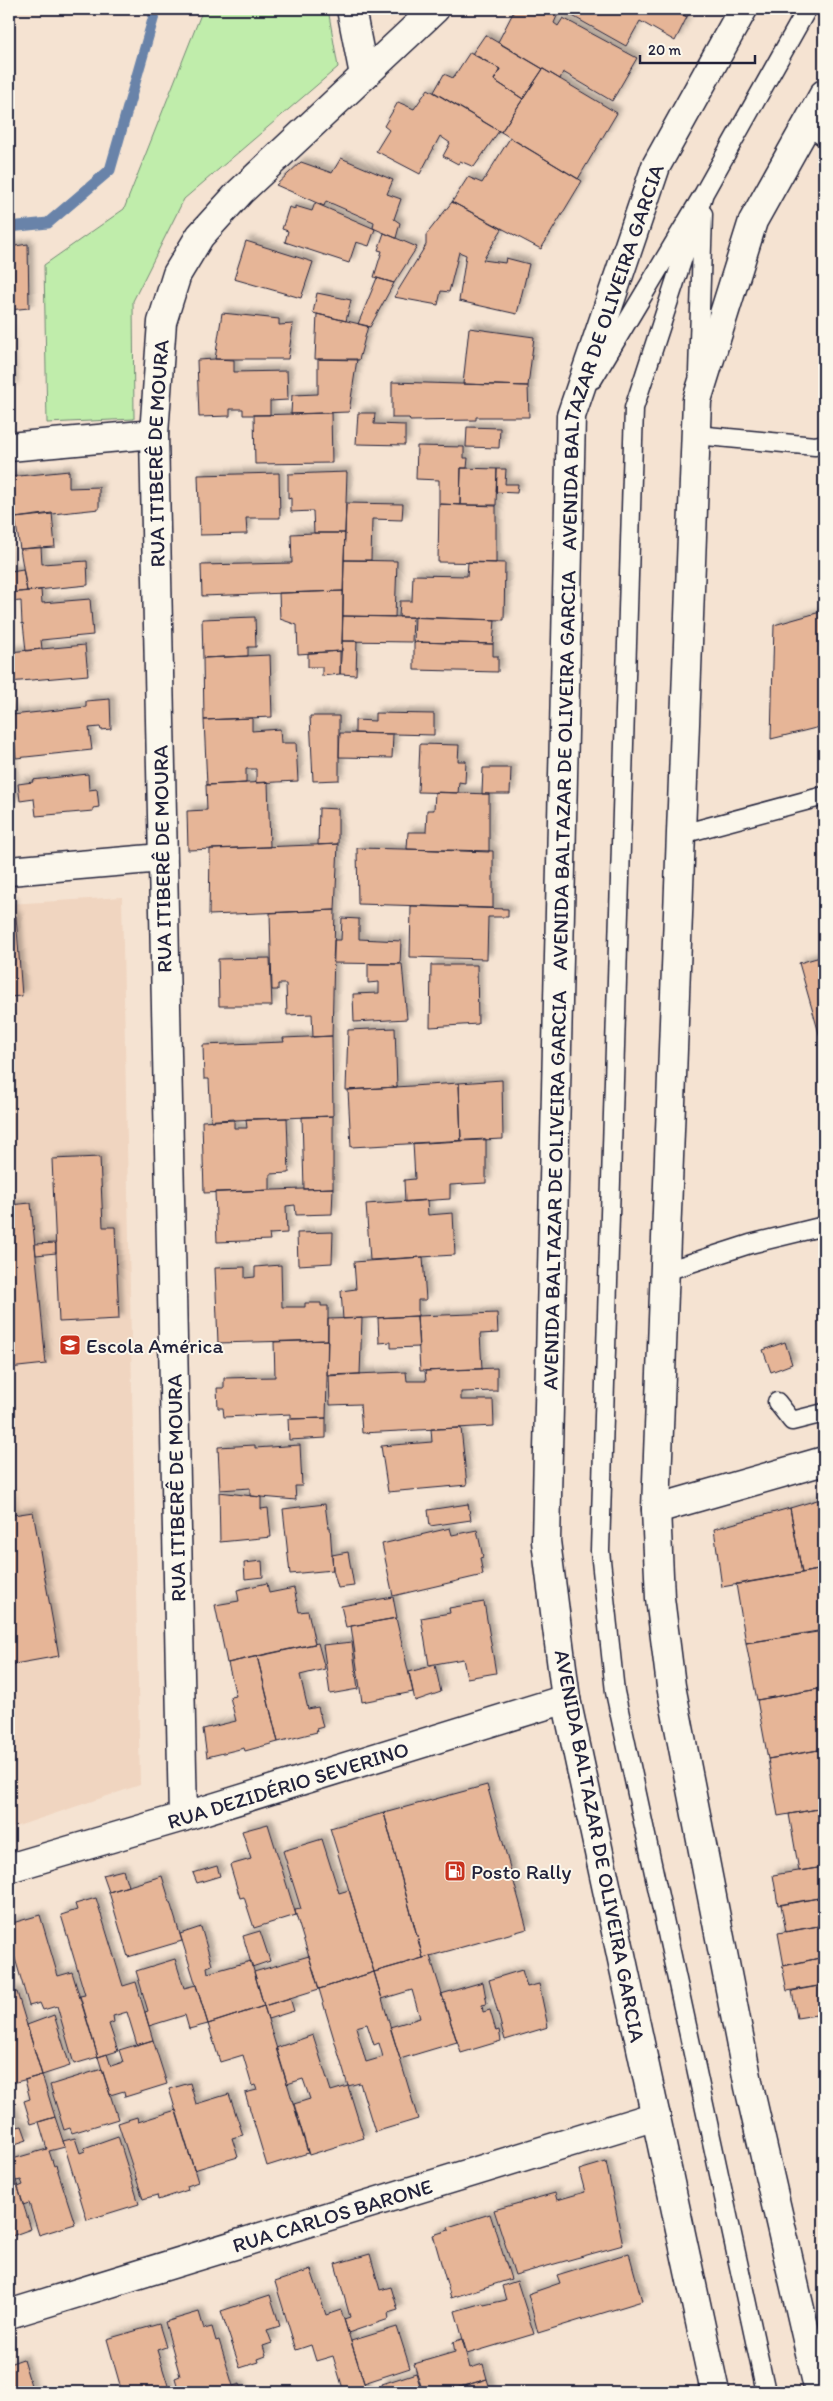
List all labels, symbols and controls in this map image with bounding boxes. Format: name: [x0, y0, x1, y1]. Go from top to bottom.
scale bar: [640, 32, 756, 64]
text: 20 m: [648, 41, 682, 59]
street label: AVENIDA BALTAZAR DE OLIVEIRA GARCIA: [556, 160, 669, 551]
street label: RUA ITIBERÊ DE MOURA: [141, 338, 173, 568]
street label: AVENIDA BALTAZAR DE OLIVEIRA GARCIA: [546, 570, 580, 970]
street label: RUA ITIBERÊ DE MOURA: [148, 744, 176, 973]
street label: AVENIDA BALTAZAR DE OLIVEIRA GARCIA: [537, 989, 571, 1390]
school or university icon: Escola América: [58, 1333, 82, 1357]
place label: Escola América: [86, 1333, 223, 1358]
street label: RUA ITIBERÊ DE MOURA: [162, 1373, 190, 1602]
street label: AVENIDA BALTAZAR DE OLIVEIRA GARCIA: [550, 1647, 650, 2045]
street label: RUA DEZIDÉRIO SEVERINO: [164, 1736, 412, 1833]
fuel station icon: Posto Rally: [443, 1859, 467, 1883]
place label: Posto Rally: [471, 1859, 572, 1884]
street label: RUA CARLOS BARONE: [229, 2173, 435, 2257]

